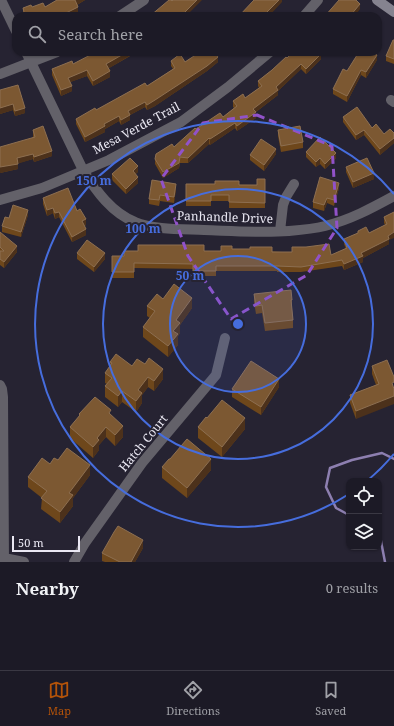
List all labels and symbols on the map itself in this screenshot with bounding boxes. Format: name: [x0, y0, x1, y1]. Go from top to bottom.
street label: Mesa Verde Trail: [89, 98, 183, 158]
text: 150 m: [76, 172, 112, 189]
street label: Panhandle Drive: [177, 207, 273, 227]
text: 100 m: [125, 220, 161, 237]
text: 50 m: [176, 267, 204, 284]
centre of rings: [231, 317, 245, 331]
street label: Hatch Court: [115, 411, 171, 475]
scale bar: [12, 534, 80, 553]

